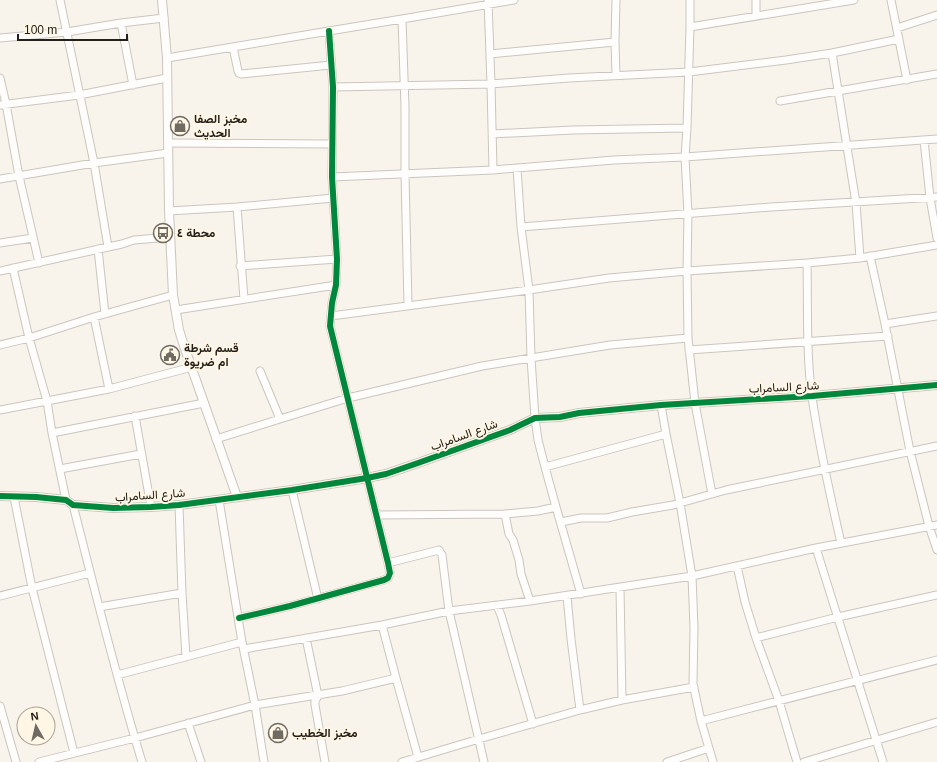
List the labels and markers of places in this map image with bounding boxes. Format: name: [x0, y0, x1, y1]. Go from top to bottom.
place label: مخبز الصفا الحديث: [194, 112, 248, 140]
shop icon: مخبز الصفا الحديث: [169, 115, 191, 137]
bus stop icon: محطة ٤: [152, 222, 174, 244]
place label: محطة ٤: [177, 226, 216, 240]
place label: قسم شرطة ام ضريوة: [184, 341, 239, 370]
public building icon: قسم شرطة ام ضريوة: [159, 344, 181, 366]
shop icon: مخبز الخطيب: [267, 722, 289, 744]
place label: مخبز الخطيب: [292, 726, 358, 741]

